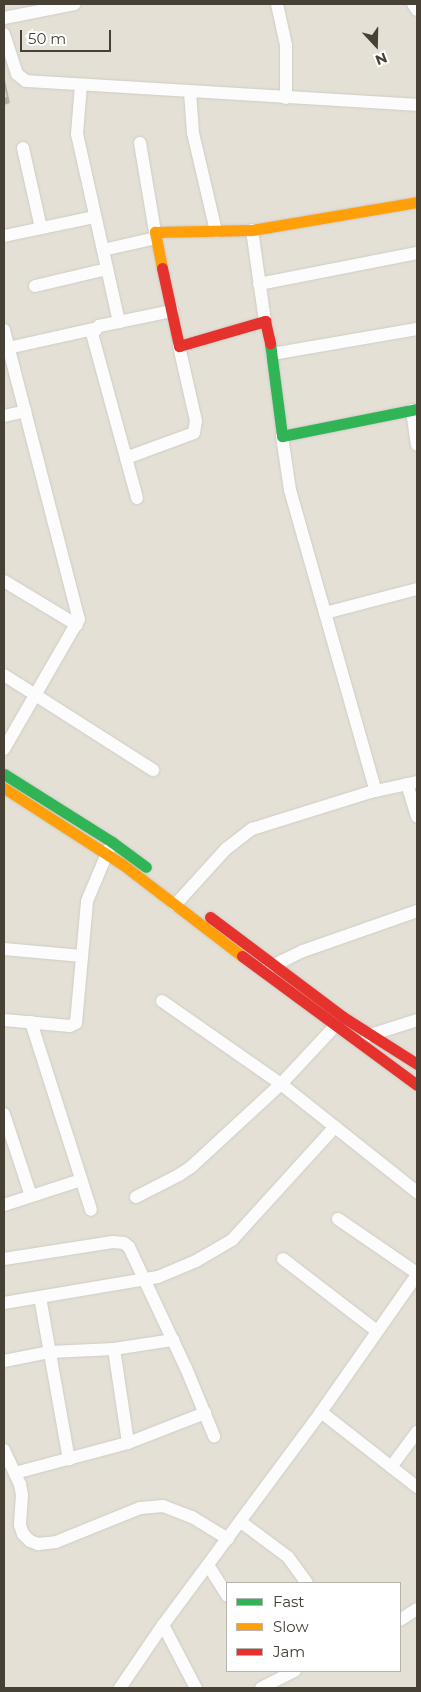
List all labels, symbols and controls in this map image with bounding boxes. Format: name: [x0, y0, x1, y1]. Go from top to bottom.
scale bar: [22, 20, 114, 52]
north arrow: [351, 20, 401, 70]
text: 50 m: [28, 29, 66, 48]
text: N: [373, 49, 390, 69]
legend: [226, 1582, 401, 1672]
text: Fast: [273, 1592, 304, 1611]
text: Slow: [273, 1617, 309, 1636]
text: Jam: [273, 1642, 305, 1661]

